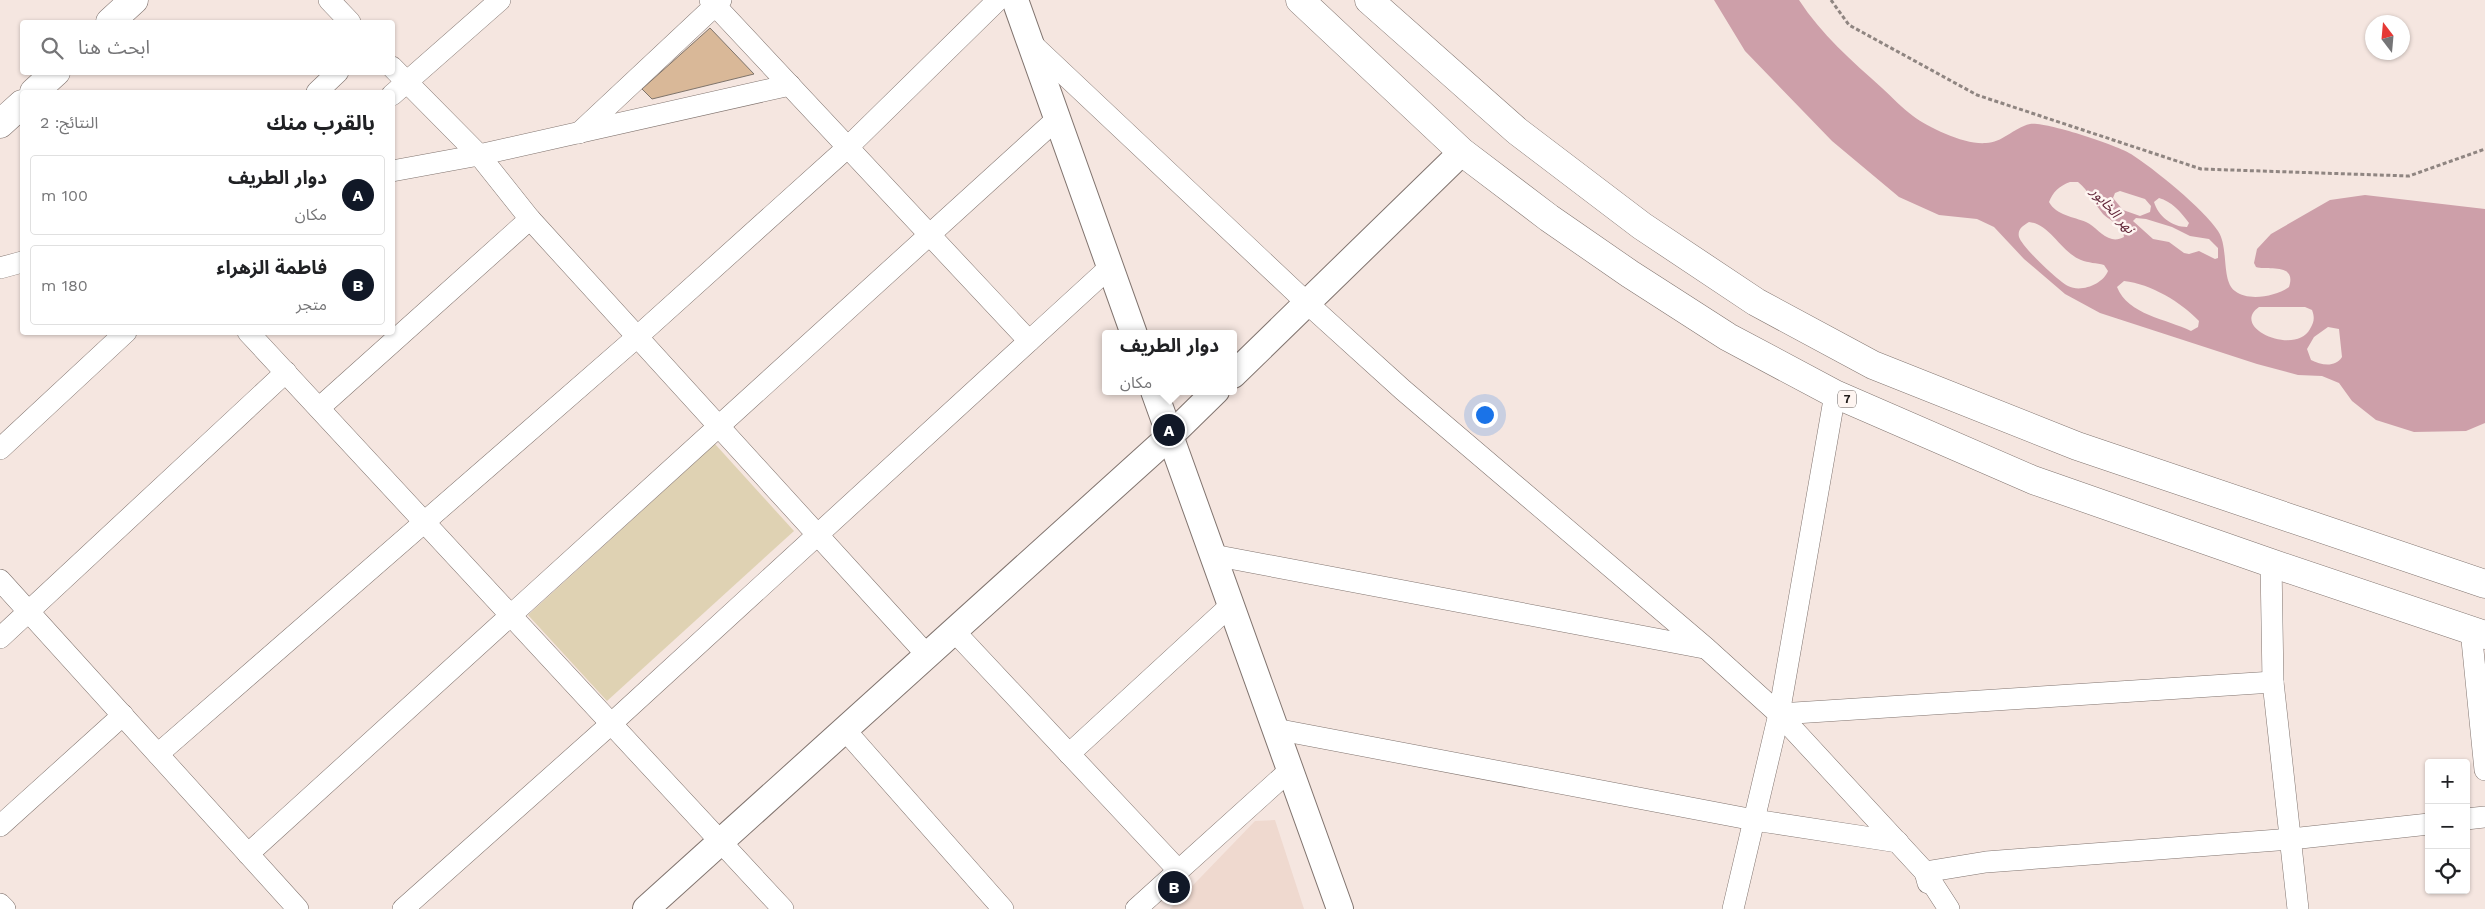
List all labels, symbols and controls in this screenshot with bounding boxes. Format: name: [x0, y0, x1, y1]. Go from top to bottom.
north arrow: [2365, 15, 2410, 60]
search box: [20, 20, 395, 75]
icon: search: [38, 34, 66, 62]
text: ابحث هنا: [78, 36, 150, 59]
text: بالقرب منك: [267, 110, 375, 135]
text: النتائج: 2: [40, 113, 98, 132]
text: دوار الطريف: [228, 166, 327, 189]
water label: نهر الخابور: [2087, 183, 2139, 238]
text: 100 m: [41, 186, 88, 205]
text: A: [353, 186, 363, 205]
text: مكان: [295, 205, 327, 224]
text: فاطمة الزهراء: [217, 256, 327, 279]
text: 180 m: [41, 276, 88, 295]
text: B: [353, 276, 363, 295]
text: متجر: [296, 295, 327, 314]
popup: [1102, 330, 1237, 395]
text: دوار الطريف: [1120, 334, 1219, 357]
text: مكان: [1120, 373, 1152, 392]
road number: 7: [1838, 390, 1856, 408]
your location: [1472, 402, 1498, 428]
pin: A: [1153, 411, 1185, 449]
map controls: [2425, 759, 2470, 894]
button: +: [2425, 759, 2470, 804]
button: −: [2425, 804, 2470, 849]
button: locate: [2425, 849, 2470, 894]
pin: B: [1158, 868, 1190, 906]

